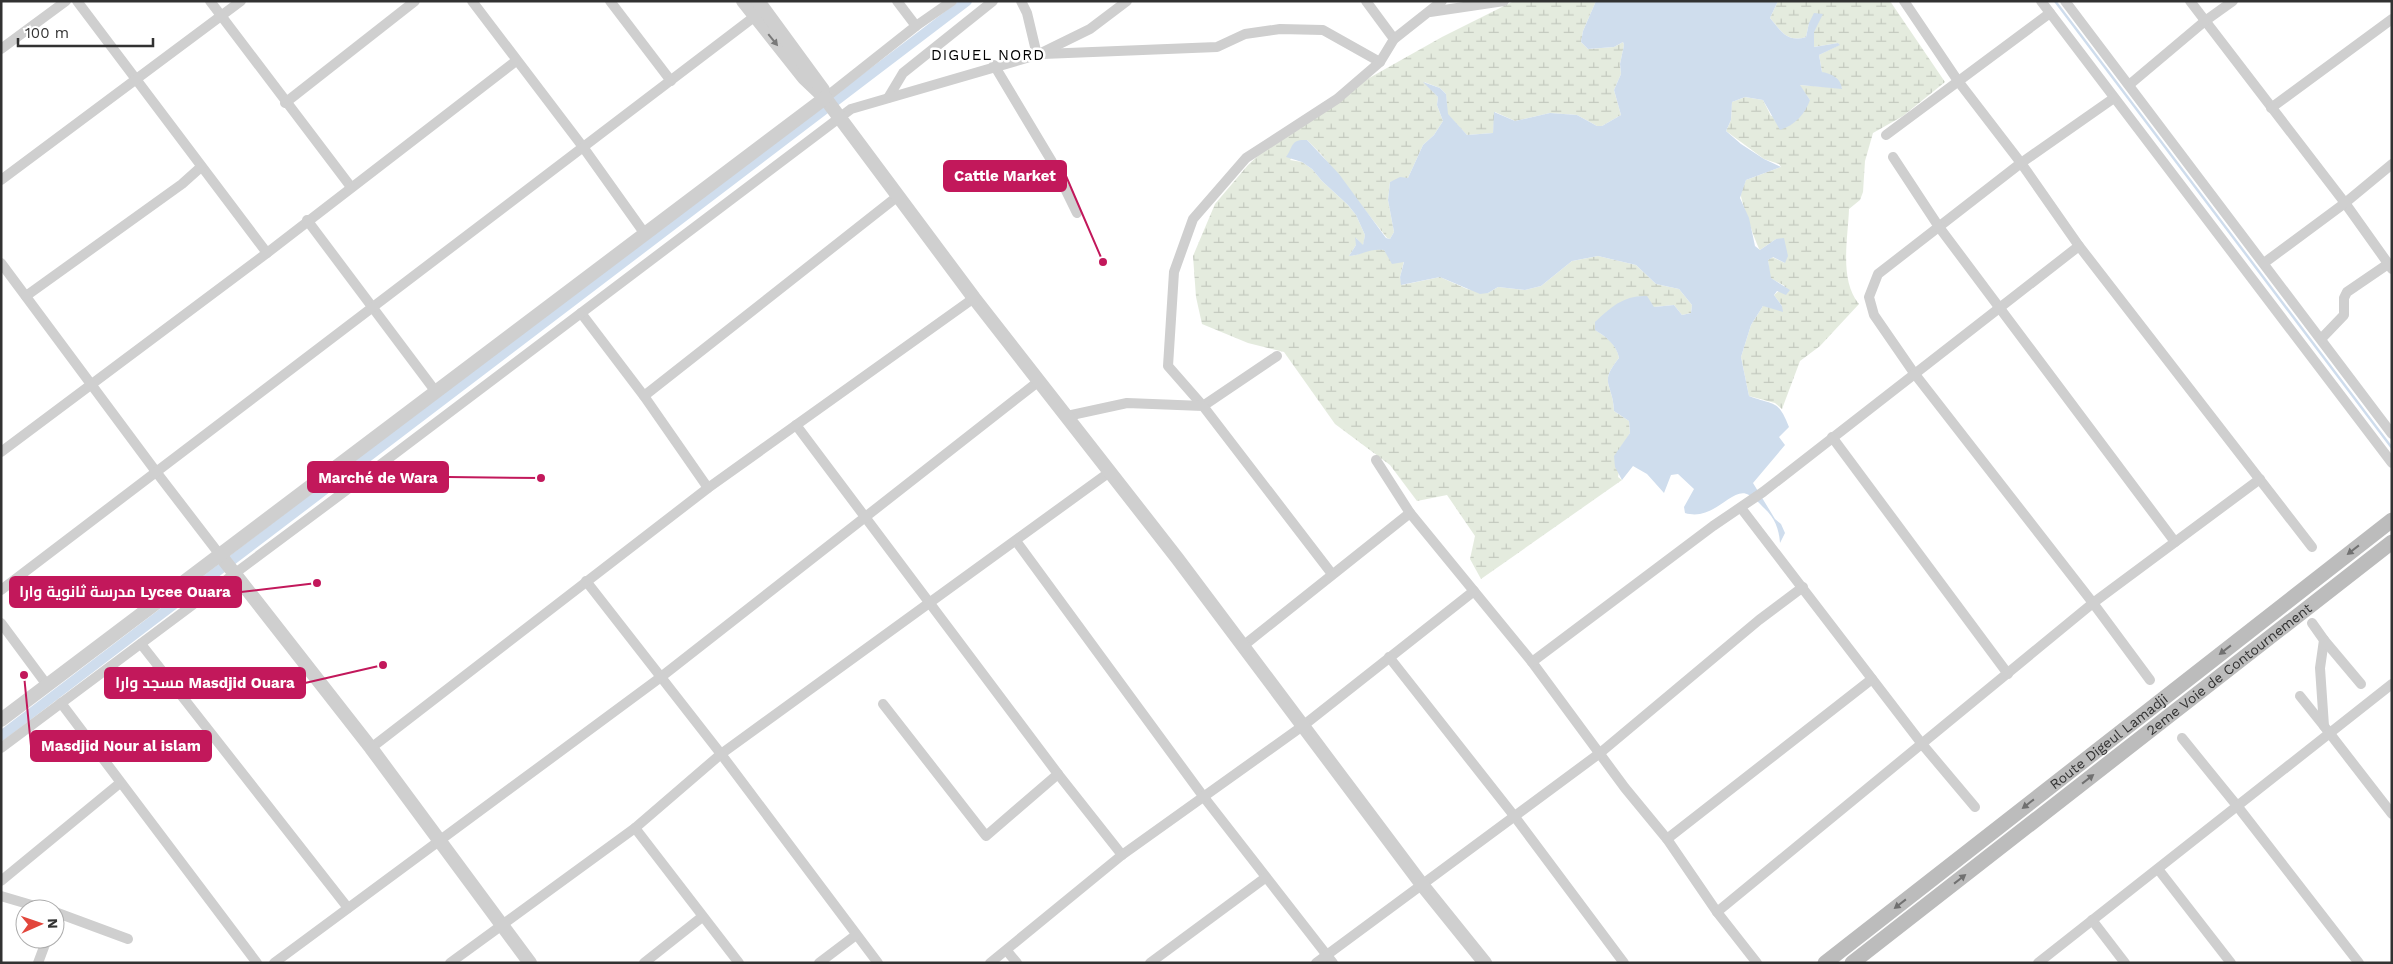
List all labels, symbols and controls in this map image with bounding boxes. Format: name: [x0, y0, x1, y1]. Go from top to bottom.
scale bar: [18, 15, 152, 47]
text: 100 m: [25, 24, 69, 42]
one-way arrow: [767, 33, 778, 46]
district label: DIGUEL NORD: [931, 46, 1045, 64]
callout: Cattle Market: [944, 161, 1066, 191]
text: Cattle Market: [954, 167, 1056, 185]
callout: Marché de Wara: [308, 462, 448, 492]
text: Marché de Wara: [318, 469, 438, 487]
one-way arrow: [2346, 545, 2360, 555]
callout: مدرسة ثانوية وارا Lycee Ouara: [10, 577, 241, 607]
text: مدرسة ثانوية وارا Lycee Ouara: [19, 583, 231, 601]
street label: 2eme Voie de Contournement: [2143, 600, 2315, 738]
one-way arrow: [2218, 645, 2232, 655]
callout: مسجد وارا Masdjid Ouara: [105, 668, 305, 698]
text: مسجد وارا Masdjid Ouara: [115, 674, 295, 692]
street label: Route Digeul Lamadji: [2047, 690, 2171, 792]
callout: Masdjid Nour al islam: [31, 731, 211, 761]
text: Masdjid Nour al islam: [41, 737, 201, 755]
one-way arrow: [2081, 774, 2094, 785]
one-way arrow: [2021, 799, 2035, 809]
one-way arrow: [1953, 874, 1967, 884]
north arrow: [15, 899, 65, 949]
one-way arrow: [1893, 899, 1907, 909]
text: N: [45, 918, 61, 929]

